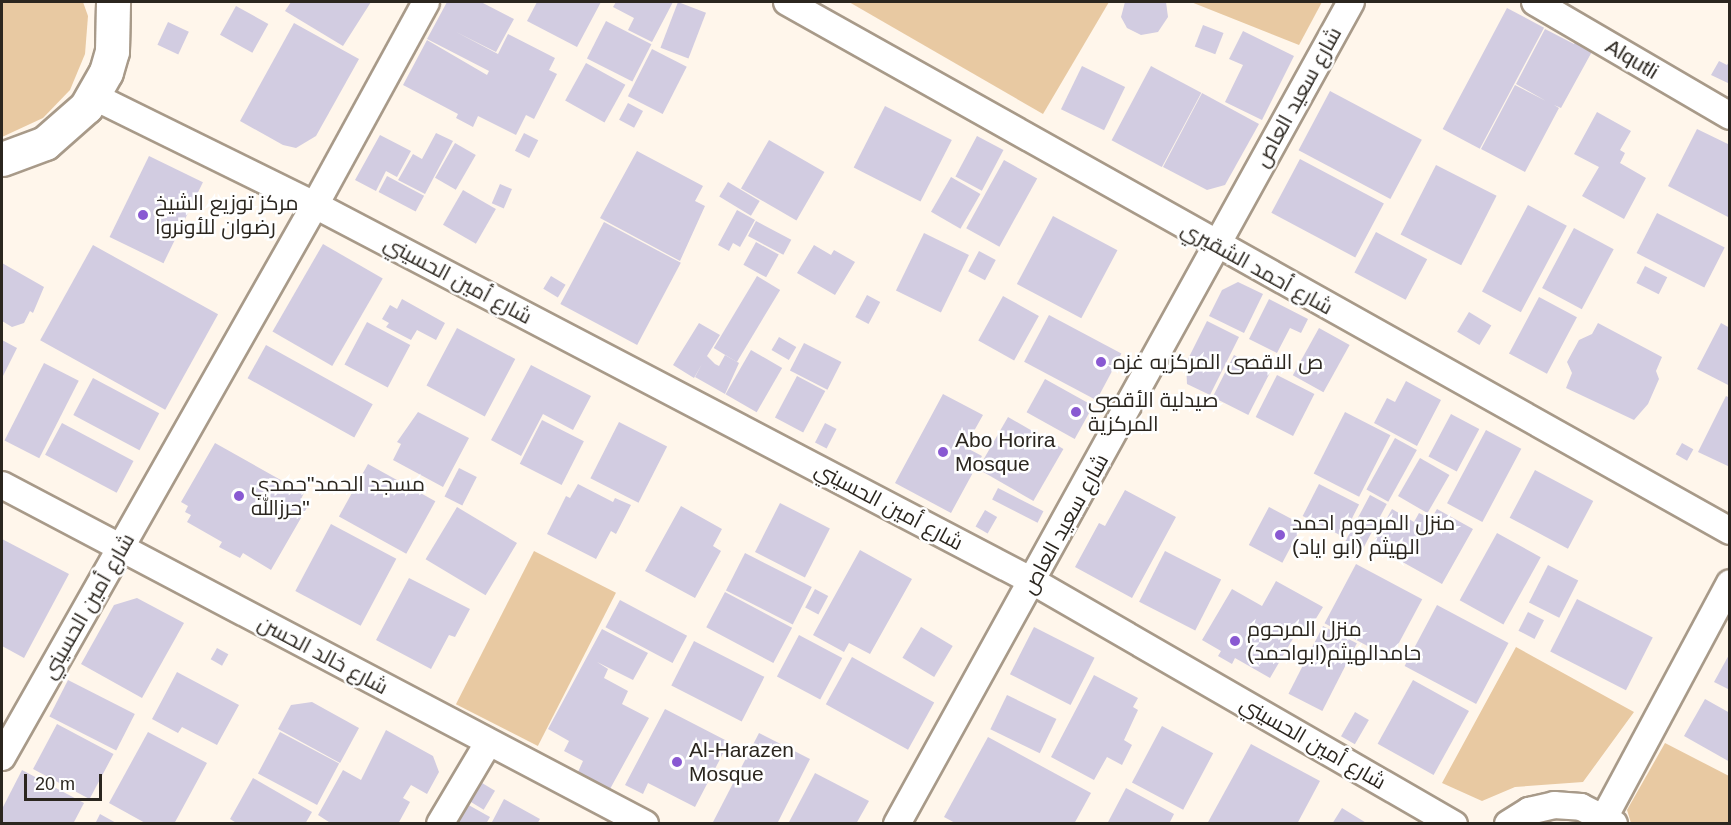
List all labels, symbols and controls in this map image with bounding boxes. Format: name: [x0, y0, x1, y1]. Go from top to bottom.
street label: شارع سعيد العاص: [1249, 22, 1347, 172]
street label: Alqutli: [1601, 33, 1663, 85]
place label: مركز توزيع الشيخ رضوان للأونروا: [155, 190, 299, 240]
marker: مركز توزيع الشيخ رضوان للأونروا: [136, 208, 150, 222]
street label: شارع أحمد الشقيري: [1177, 216, 1337, 320]
street label: شارع أمين الحسيني: [380, 230, 536, 330]
place label: ص الاقصى المركزيه غزه: [1113, 349, 1323, 375]
marker: ص الاقصى المركزيه غزه: [1094, 355, 1108, 369]
place label: صيدلية الأقصى المركزية: [1088, 387, 1219, 437]
marker: صيدلية الأقصى المركزية: [1069, 405, 1083, 419]
place label: Abo Horira Mosque: [955, 427, 1055, 477]
marker: Abo Horira Mosque: [936, 445, 950, 459]
street label: شارع سعيد العاص: [1016, 449, 1114, 599]
street label: شارع أمين الحسيني: [811, 456, 967, 556]
place label: مسجد الحمد"حمدي حرزالله": [251, 471, 425, 521]
marker: مسجد الحمد"حمدي حرزالله": [232, 489, 246, 503]
place label: منزل المرحوم احمد الهيثم (ابو اياد): [1292, 510, 1455, 560]
marker: منزل المرحوم احمد الهيثم (ابو اياد): [1273, 528, 1287, 542]
street label: شارع أمين الحسيني: [36, 529, 140, 683]
street label: شارع خالد الحسن: [254, 610, 392, 700]
place label: منزل المرحوم حامدالهيثم(ابواحمد): [1247, 616, 1421, 666]
marker: منزل المرحوم حامدالهيثم(ابواحمد): [1228, 634, 1242, 648]
street label: شارع أمين الحسيني: [1236, 691, 1390, 795]
place label: Al-Harazen Mosque: [689, 737, 794, 787]
marker: Al-Harazen Mosque: [670, 755, 684, 769]
scale bar: [27, 762, 105, 800]
text: 20 m: [35, 774, 75, 794]

